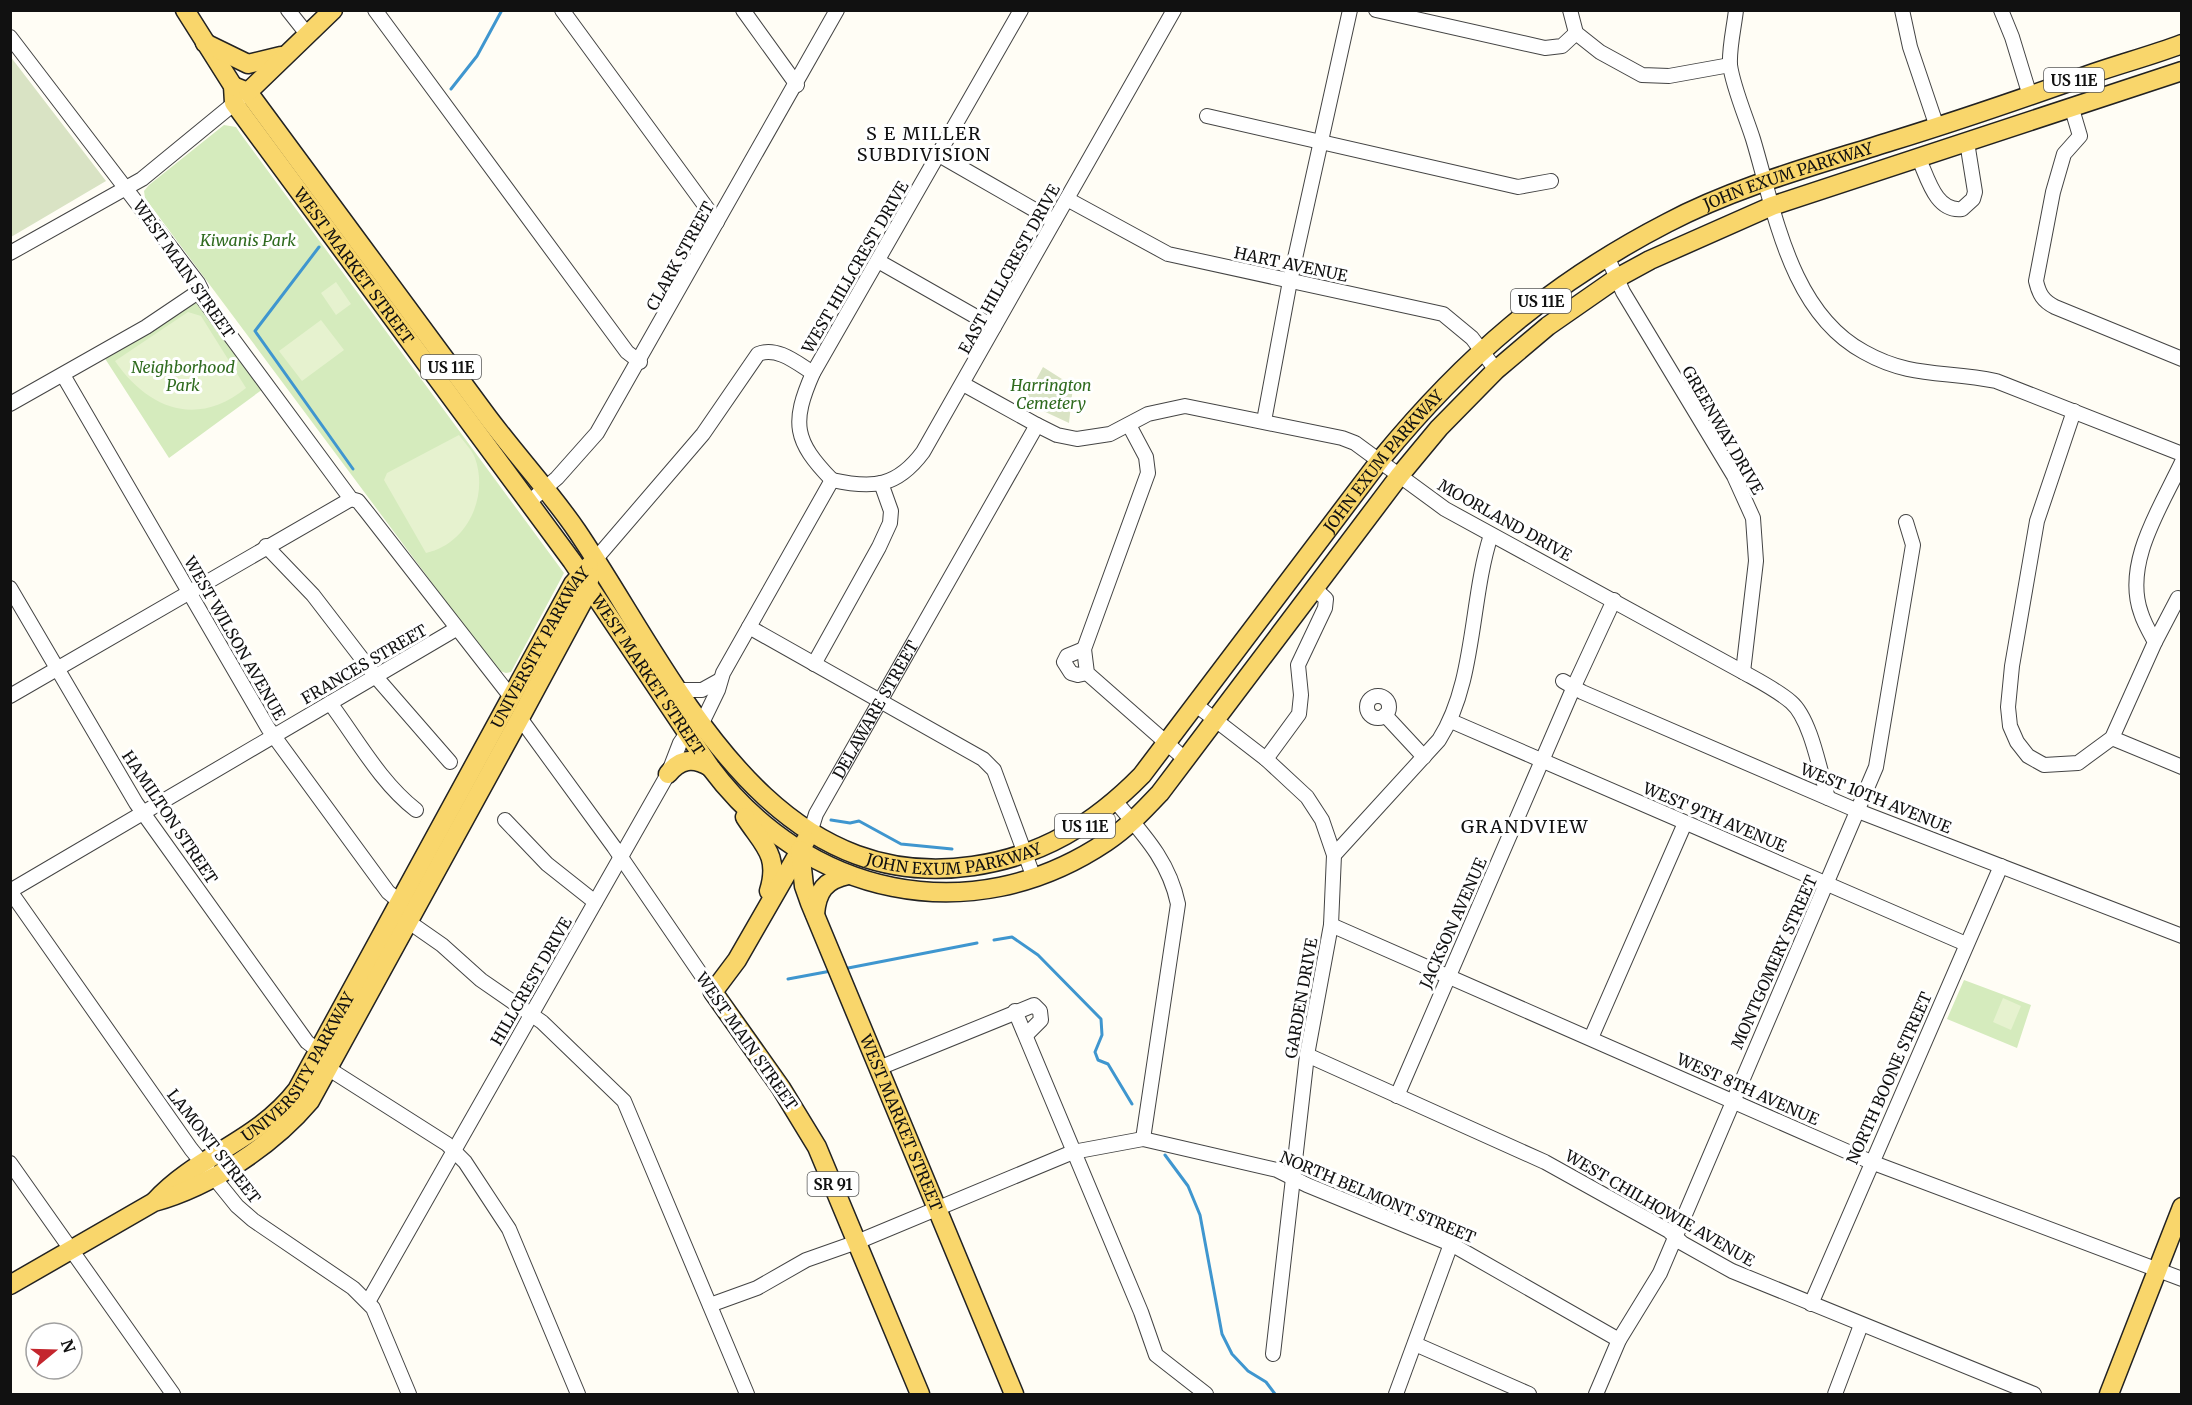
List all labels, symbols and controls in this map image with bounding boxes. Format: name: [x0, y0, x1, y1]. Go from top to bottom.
road number: US 11E: [2044, 68, 2104, 92]
district label: S E MILLER SUBDIVISION: [857, 122, 991, 166]
street label: JOHN EXUM PARKWAY: [1699, 137, 1876, 215]
street label: WEST HILLCREST DRIVE: [797, 177, 913, 357]
street label: EAST HILLCREST DRIVE: [954, 180, 1064, 357]
street label: WEST MARKET STREET: [289, 183, 418, 348]
street label: WEST MAIN STREET: [128, 196, 239, 342]
street label: CLARK STREET: [642, 198, 718, 314]
park label: Kiwanis Park: [199, 230, 296, 250]
street label: HART AVENUE: [1232, 242, 1350, 286]
road number: US 11E: [1511, 289, 1571, 313]
road number: US 11E: [421, 355, 481, 379]
park label: Neighborhood Park: [131, 357, 236, 395]
street label: GREENWAY DRIVE: [1678, 362, 1768, 498]
park label: Harrington Cemetery: [1009, 375, 1092, 413]
street label: JOHN EXUM PARKWAY: [1319, 385, 1447, 537]
street label: MOORLAND DRIVE: [1435, 475, 1576, 566]
street label: WEST WILSON AVENUE: [180, 552, 290, 724]
street label: UNIVERSITY PARKWAY: [486, 562, 594, 731]
street label: WEST MARKET STREET: [587, 590, 709, 759]
street label: FRANCES STREET: [297, 620, 431, 708]
street label: DELAWARE STREET: [828, 637, 923, 782]
street label: HAMILTON STREET: [118, 746, 222, 888]
street label: WEST 10TH AVENUE: [1797, 758, 1955, 838]
street label: WEST 9TH AVENUE: [1639, 777, 1790, 857]
road number: US 11E: [1055, 814, 1115, 838]
district label: GRANDVIEW: [1461, 815, 1589, 838]
street label: JOHN EXUM PARKWAY: [863, 838, 1045, 879]
street label: JACKSON AVENUE: [1415, 854, 1491, 992]
street label: MONTGOMERY STREET: [1727, 872, 1821, 1052]
street label: HILLCREST DRIVE: [486, 913, 576, 1049]
street label: GARDEN DRIVE: [1281, 935, 1322, 1060]
street label: WEST MAIN STREET: [691, 968, 802, 1114]
street label: UNIVERSITY PARKWAY: [238, 988, 359, 1146]
street label: NORTH BOONE STREET: [1842, 989, 1936, 1167]
street label: WEST MARKET STREET: [855, 1030, 947, 1214]
street label: WEST 8TH AVENUE: [1673, 1048, 1823, 1130]
street label: LAMONT STREET: [163, 1085, 265, 1207]
street label: WEST CHILHOWIE AVENUE: [1561, 1145, 1759, 1271]
street label: NORTH BELMONT STREET: [1277, 1147, 1479, 1247]
road number: SR 91: [808, 1172, 858, 1196]
north arrow: [24, 1321, 84, 1381]
text: N: [57, 1337, 80, 1356]

